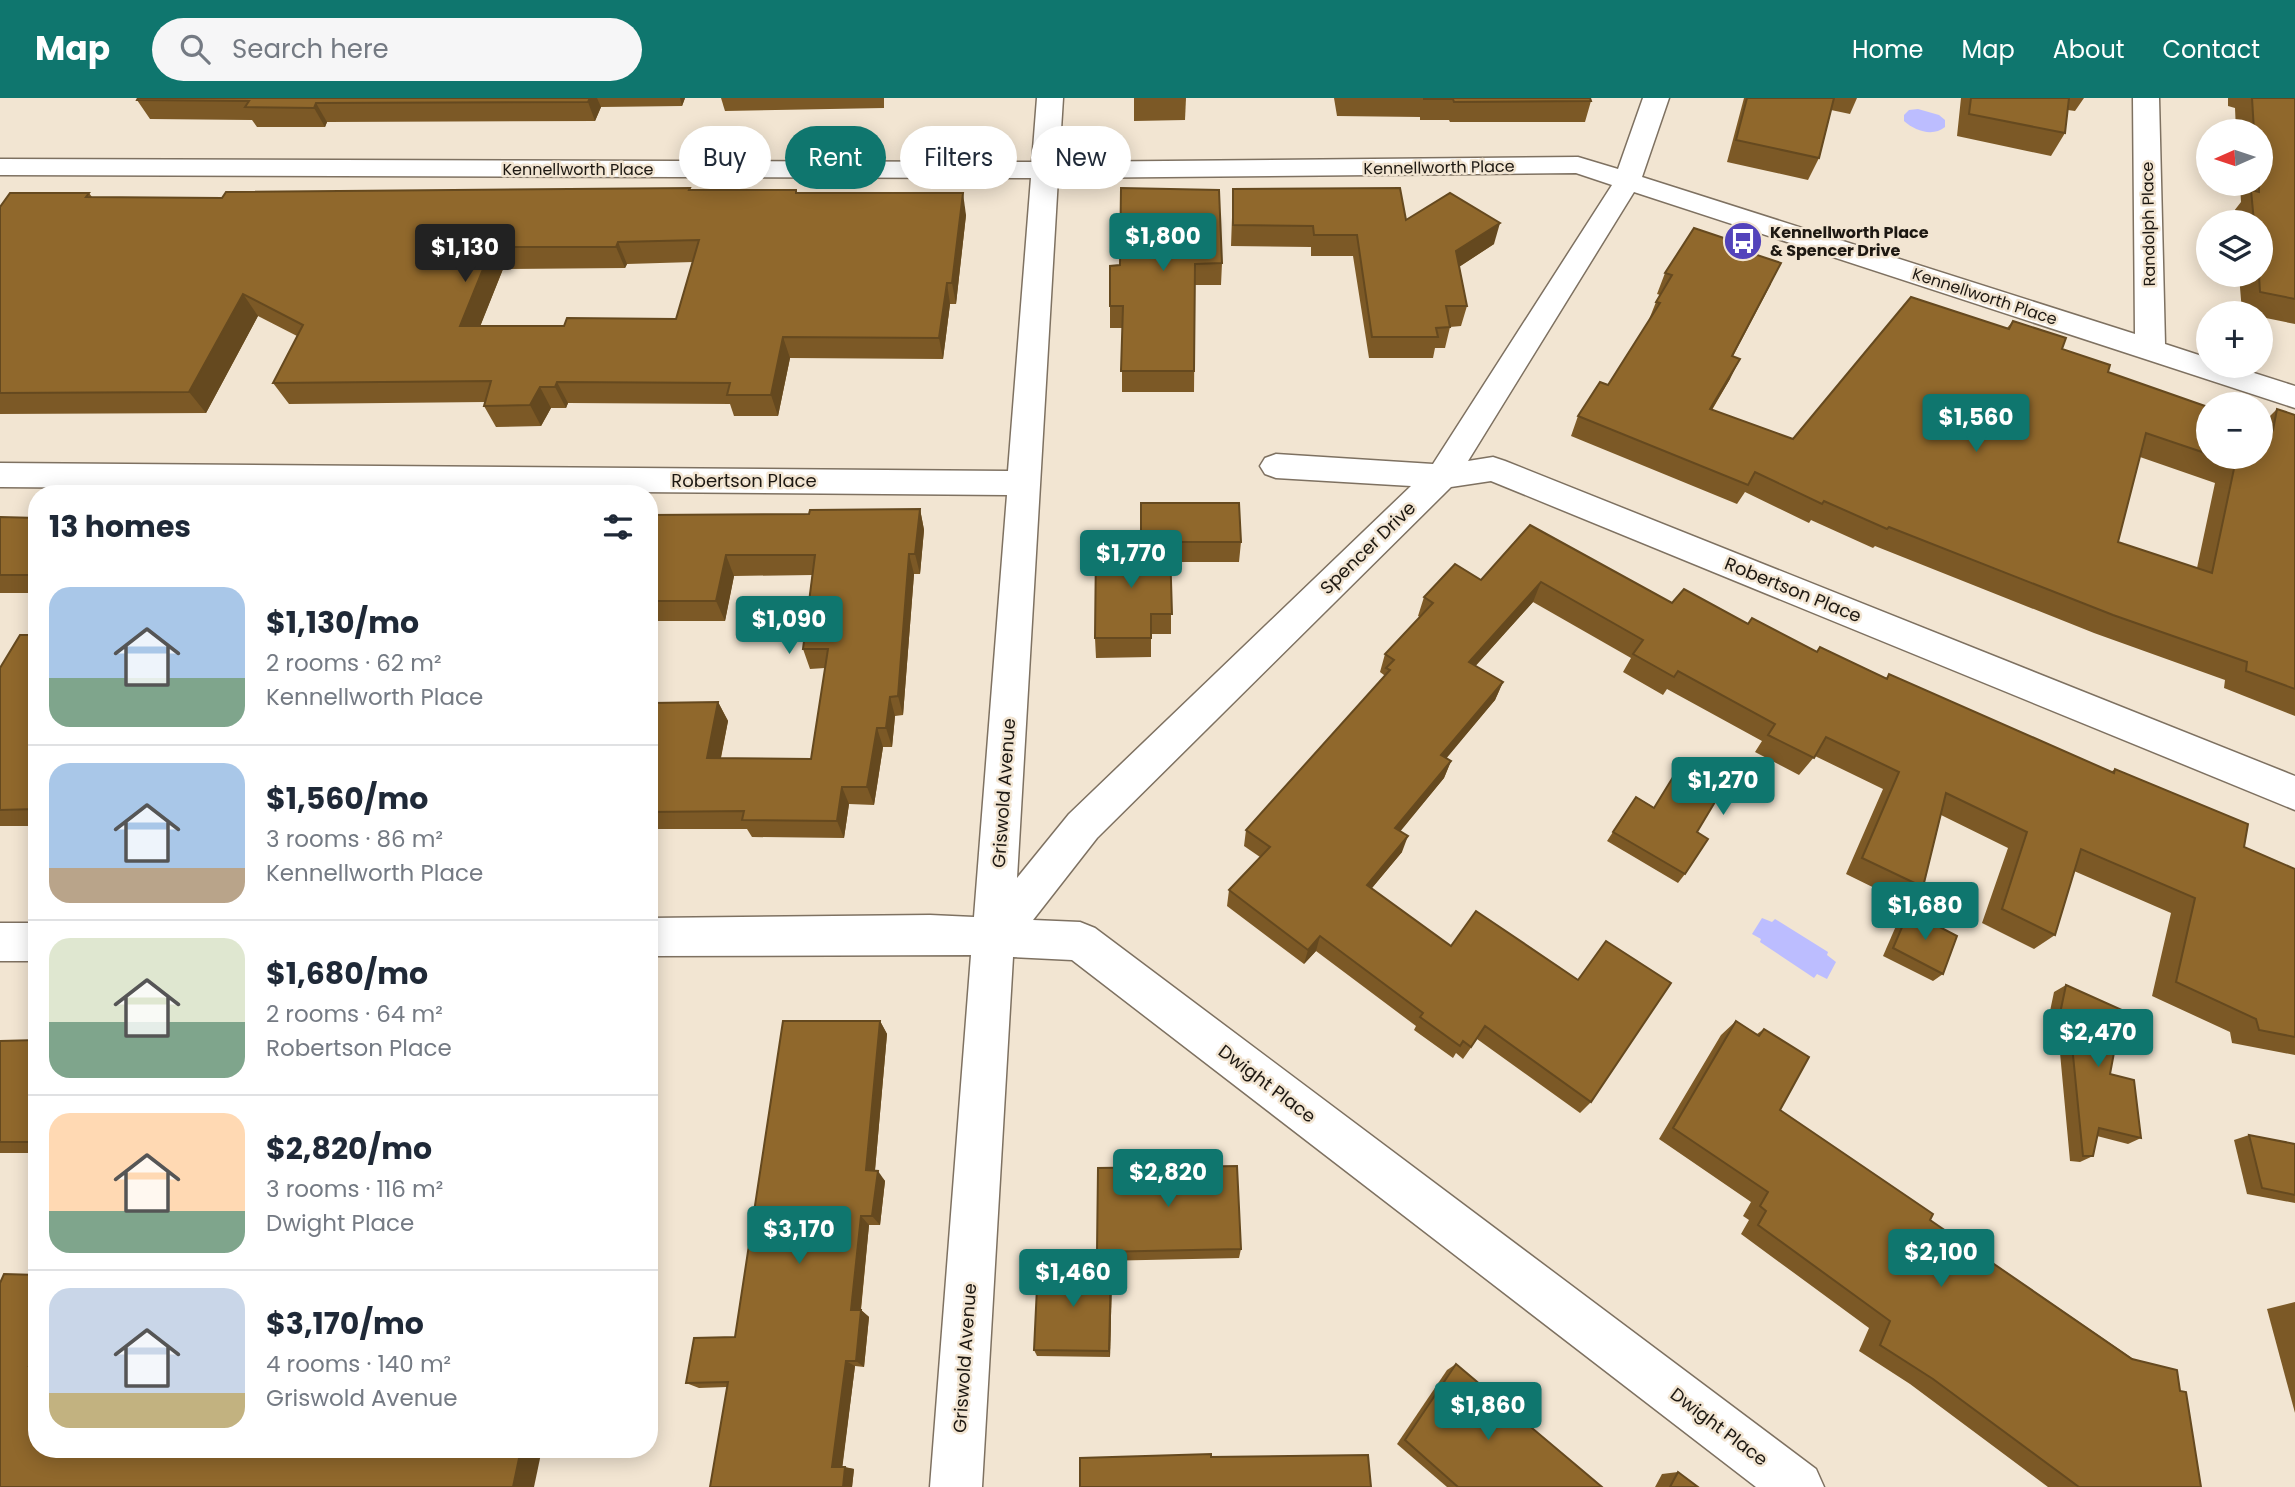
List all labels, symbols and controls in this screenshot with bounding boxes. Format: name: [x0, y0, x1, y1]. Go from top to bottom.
search box: [152, 18, 642, 81]
text: Map: [35, 25, 110, 72]
icon: search: [176, 30, 214, 68]
text: Search here: [232, 31, 389, 67]
text: Home: [1852, 33, 1924, 66]
text: Map: [1962, 33, 2015, 66]
text: About: [2053, 33, 2124, 66]
text: Contact: [2162, 33, 2260, 66]
north arrow: [2196, 119, 2273, 196]
map controls: [2196, 119, 2273, 469]
chip: Buy: [679, 126, 771, 189]
chip: Rent: [785, 126, 886, 189]
chip: Filters: [900, 126, 1017, 189]
chip: New: [1031, 126, 1131, 189]
street label: Kennellworth Place: [1363, 155, 1515, 180]
street label: Kennellworth Place: [502, 158, 654, 181]
street label: Randolph Place: [2136, 161, 2161, 287]
button: layers: [2196, 210, 2273, 287]
pin: $1,800: [1106, 214, 1220, 273]
text: $1,800: [1125, 220, 1201, 252]
bus stop icon: Kennellworth Place & Spencer Drive: [1722, 220, 1764, 262]
place label: Kennellworth Place & Spencer Drive: [1770, 221, 1929, 262]
pin: $1,130: [408, 225, 522, 284]
text: $1,130: [431, 231, 499, 263]
street label: Kennellworth Place: [1909, 262, 2060, 331]
button: +: [2196, 301, 2273, 378]
button: −: [2196, 392, 2273, 469]
pin: $1,560: [1919, 394, 2033, 454]
text: $1,560: [1939, 401, 2013, 433]
street label: Robertson Place: [671, 468, 817, 493]
street label: Spencer Drive: [1314, 496, 1421, 600]
text: 13 homes: [49, 505, 191, 548]
icon: filters: [599, 508, 637, 546]
pin: $1,770: [1074, 531, 1188, 590]
text: $1,770: [1096, 537, 1166, 569]
street label: Robertson Place: [1721, 551, 1865, 628]
pin: $1,090: [732, 596, 846, 656]
text: $1,130/mo: [266, 601, 419, 644]
text: $1,090: [752, 603, 826, 635]
icon: home: [105, 615, 189, 699]
text: 2 rooms · 62 m²: [266, 647, 442, 679]
text: Kennellworth Place: [266, 681, 483, 713]
street label: Griswold Avenue: [986, 717, 1021, 869]
pin: $1,270: [1666, 758, 1780, 817]
text: $1,270: [1688, 764, 1758, 796]
text: $1,560/mo: [266, 777, 428, 820]
icon: home: [105, 791, 189, 875]
text: 3 rooms · 86 m²: [266, 823, 443, 855]
text: Kennellworth Place: [266, 857, 483, 889]
pin: $1,680: [1868, 882, 1982, 942]
text: $1,680: [1888, 889, 1962, 921]
text: $1,680/mo: [266, 952, 428, 995]
icon: home: [105, 966, 189, 1050]
text: 2 rooms · 64 m²: [266, 998, 443, 1030]
pin: $2,470: [2041, 1010, 2155, 1069]
text: $2,470: [2059, 1016, 2137, 1048]
text: Robertson Place: [266, 1032, 452, 1064]
street label: Dwight Place: [1213, 1039, 1321, 1129]
text: $2,820/mo: [266, 1127, 432, 1170]
icon: home: [105, 1141, 189, 1225]
pin: $2,820: [1111, 1150, 1225, 1209]
text: $2,820: [1129, 1156, 1207, 1188]
text: 3 rooms · 116 m²: [266, 1173, 443, 1205]
pin: $3,170: [742, 1206, 856, 1266]
text: Dwight Place: [266, 1207, 414, 1239]
text: $3,170: [763, 1213, 835, 1245]
pin: $2,100: [1884, 1230, 1998, 1289]
text: $2,100: [1904, 1236, 1978, 1268]
pin: $1,460: [1016, 1250, 1130, 1309]
text: $1,460: [1035, 1256, 1111, 1288]
street label: Griswold Avenue: [947, 1282, 982, 1434]
text: $3,170/mo: [266, 1302, 424, 1345]
icon: home: [105, 1316, 189, 1400]
text: 4 rooms · 140 m²: [266, 1348, 451, 1380]
text: Griswold Avenue: [266, 1382, 457, 1414]
pin: $1,860: [1431, 1382, 1545, 1442]
street label: Dwight Place: [1665, 1382, 1773, 1472]
text: $1,860: [1451, 1389, 1525, 1421]

